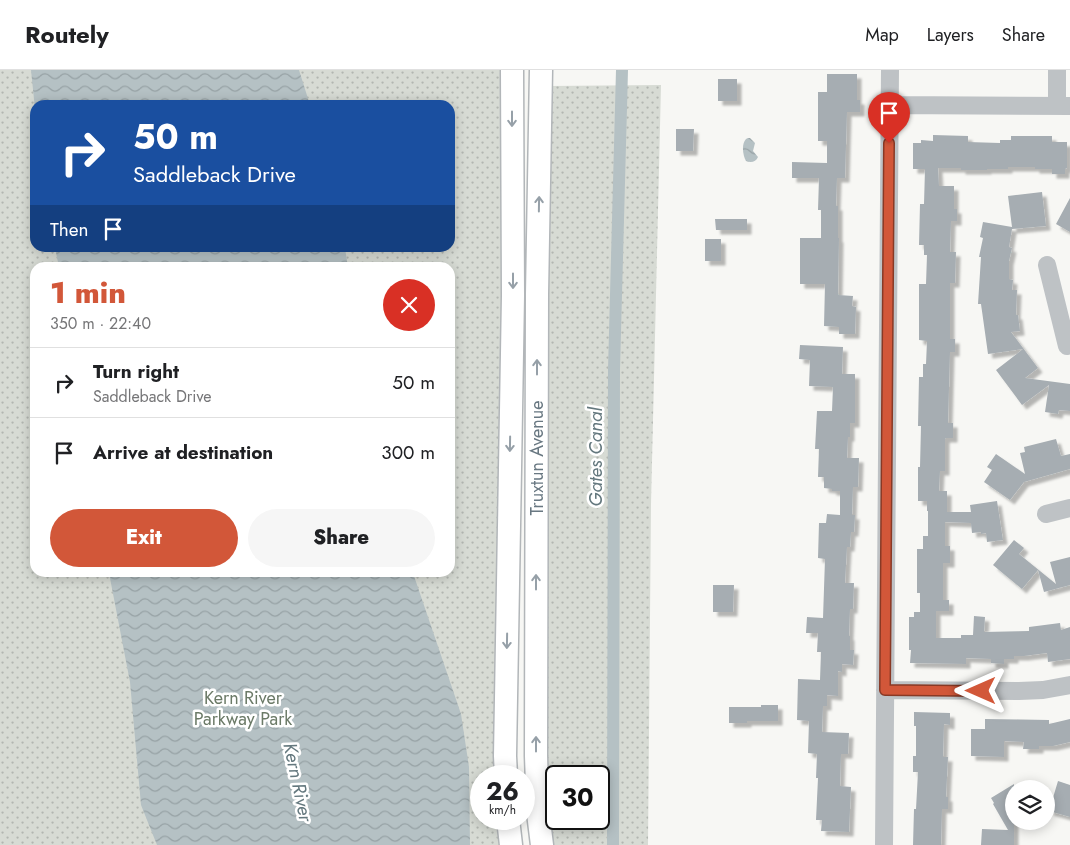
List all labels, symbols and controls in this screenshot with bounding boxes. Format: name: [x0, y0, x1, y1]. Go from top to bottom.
text: Routely: [25, 17, 109, 52]
text: Map: [865, 22, 899, 48]
text: Layers: [927, 22, 974, 48]
text: Share: [1002, 22, 1045, 48]
pin: [868, 92, 910, 143]
icon: arrive: [875, 99, 903, 127]
one-way arrow: [507, 110, 517, 126]
text: 50 m: [133, 112, 218, 162]
icon: right: [50, 120, 115, 185]
text: Saddleback Drive: [133, 158, 296, 190]
one-way arrow: [534, 196, 544, 212]
icon: arrive: [99, 215, 127, 243]
text: Then: [50, 216, 89, 243]
text: 1 min: [50, 271, 126, 314]
one-way arrow: [508, 272, 518, 289]
button: close: [383, 279, 435, 331]
text: 350 m · 22:40: [50, 312, 151, 335]
text: Turn right: [93, 358, 179, 385]
one-way arrow: [532, 359, 542, 375]
icon: right: [50, 369, 78, 397]
text: 50 m: [392, 369, 435, 396]
text: Saddleback Drive: [93, 385, 212, 408]
street label: Truxtun Avenue: [524, 401, 550, 515]
water label: Gates Canal: [582, 407, 609, 507]
one-way arrow: [506, 435, 515, 451]
icon: arrive: [50, 439, 78, 467]
text: Arrive at destination: [93, 439, 273, 466]
text: 300 m: [381, 439, 435, 466]
button: Exit: [50, 509, 238, 567]
button: Share: [248, 509, 435, 567]
one-way arrow: [531, 574, 541, 590]
one-way arrow: [502, 632, 512, 649]
position arrow: [954, 664, 1006, 716]
park label: Kern River Parkway Park: [194, 685, 292, 732]
one-way arrow: [531, 736, 541, 752]
water label: Kern River: [276, 740, 320, 825]
speed limit sign: 30: [545, 765, 610, 830]
text: 26: [486, 773, 519, 809]
map controls: [1005, 780, 1055, 830]
button: layers: [1005, 780, 1055, 830]
text: km/h: [489, 801, 516, 819]

